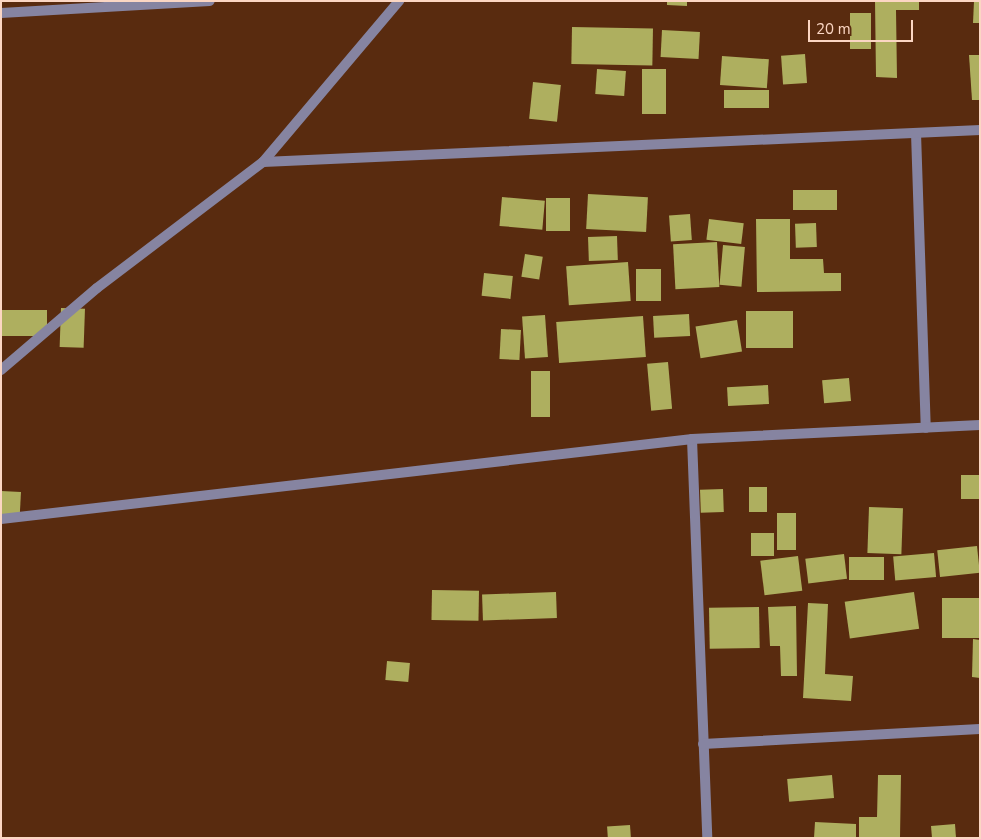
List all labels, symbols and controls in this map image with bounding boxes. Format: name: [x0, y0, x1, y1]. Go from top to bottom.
scale bar: [811, 10, 916, 42]
text: 20 m: [816, 19, 851, 39]

